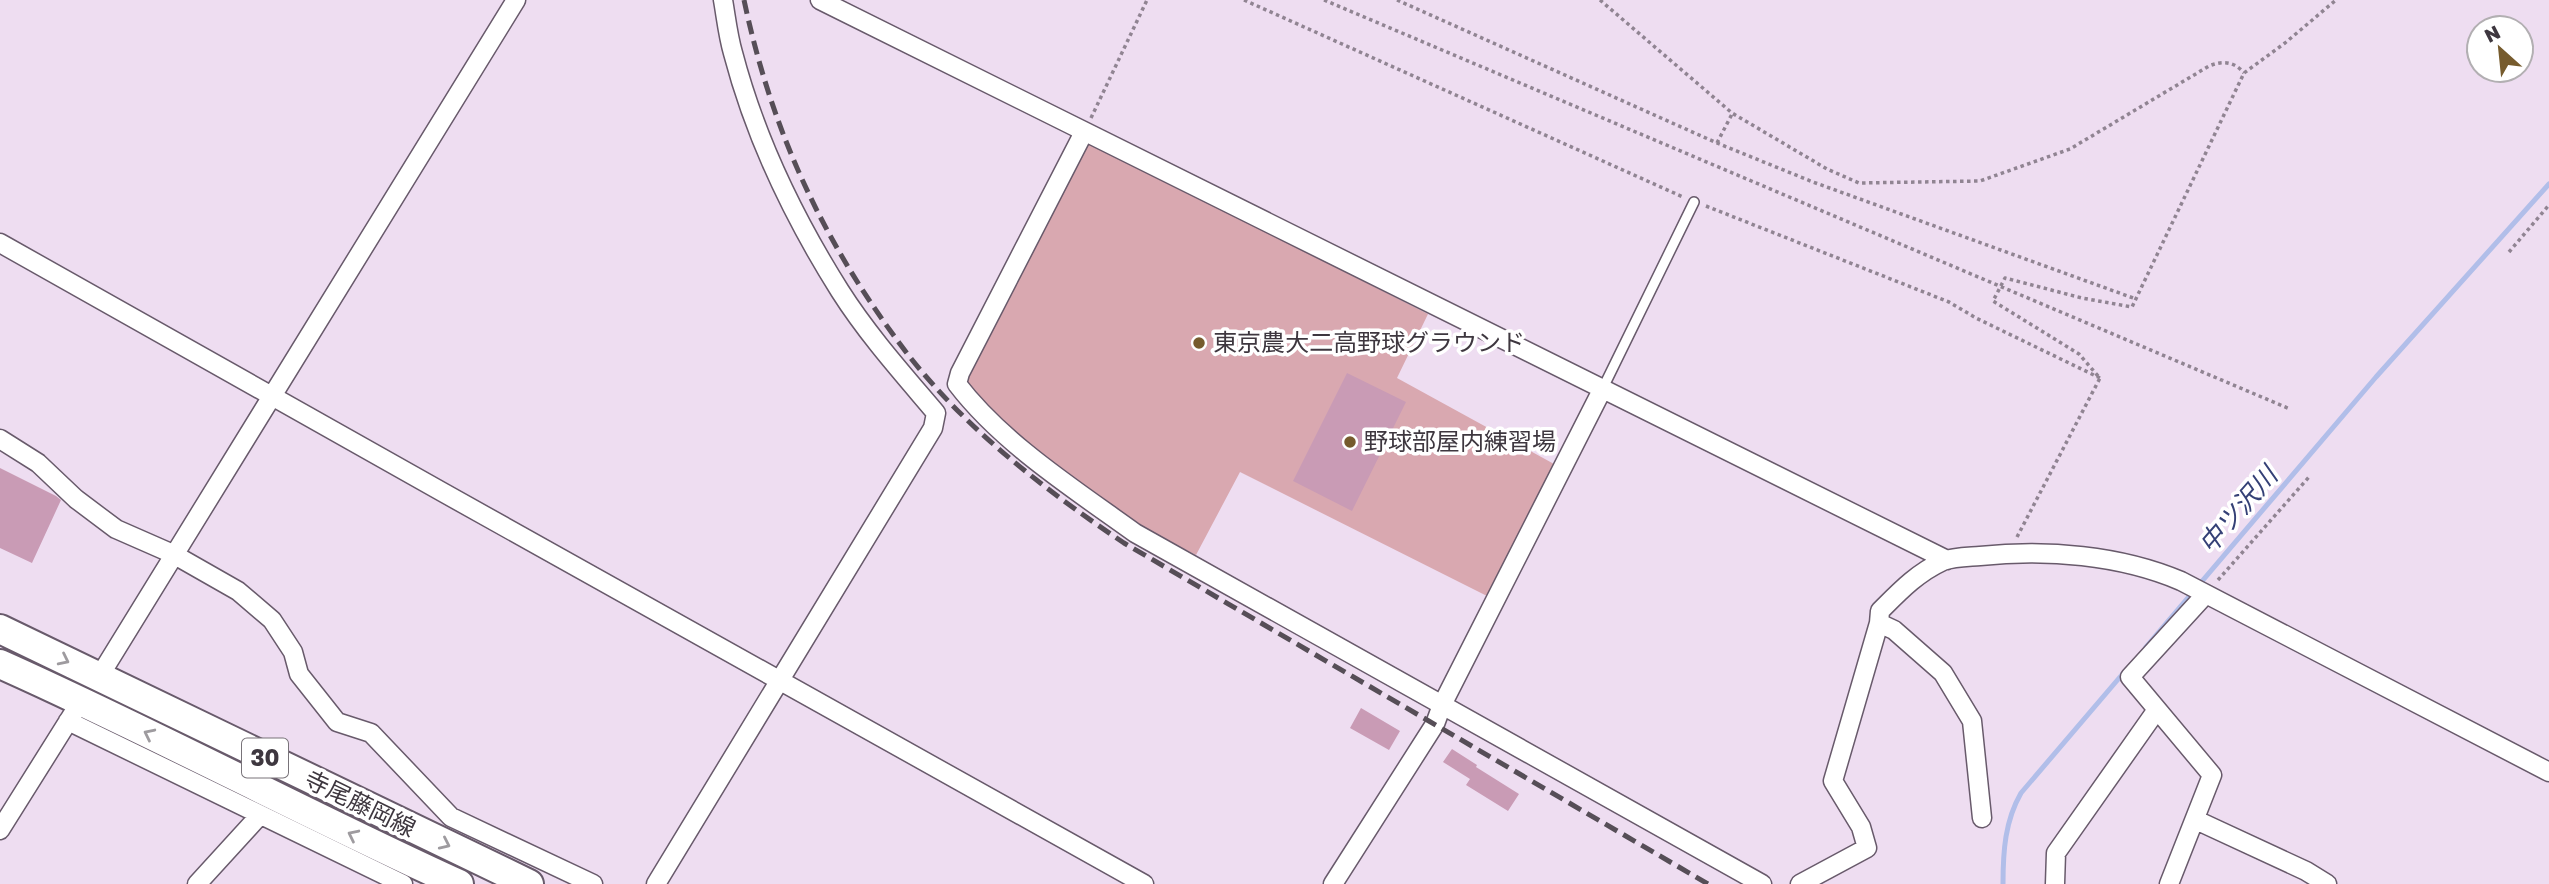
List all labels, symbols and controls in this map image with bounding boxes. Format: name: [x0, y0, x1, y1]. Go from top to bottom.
north arrow: [2465, 14, 2535, 84]
text: N: [2480, 20, 2504, 47]
place label: 東京農大二高野球グラウンド: [1213, 327, 1525, 356]
marker: 東京農大二高野球グラウンド: [1191, 335, 1207, 351]
place label: 野球部屋内練習場: [1364, 426, 1556, 455]
marker: 野球部屋内練習場: [1342, 434, 1358, 450]
water label: 中ツ沢川: [2192, 458, 2285, 559]
one-way arrow: [57, 652, 69, 666]
one-way arrow: [144, 728, 156, 742]
road number: 30: [242, 738, 288, 778]
street label: 寺尾藤岡線: [300, 763, 421, 842]
one-way arrow: [348, 829, 360, 843]
one-way arrow: [438, 836, 450, 850]

